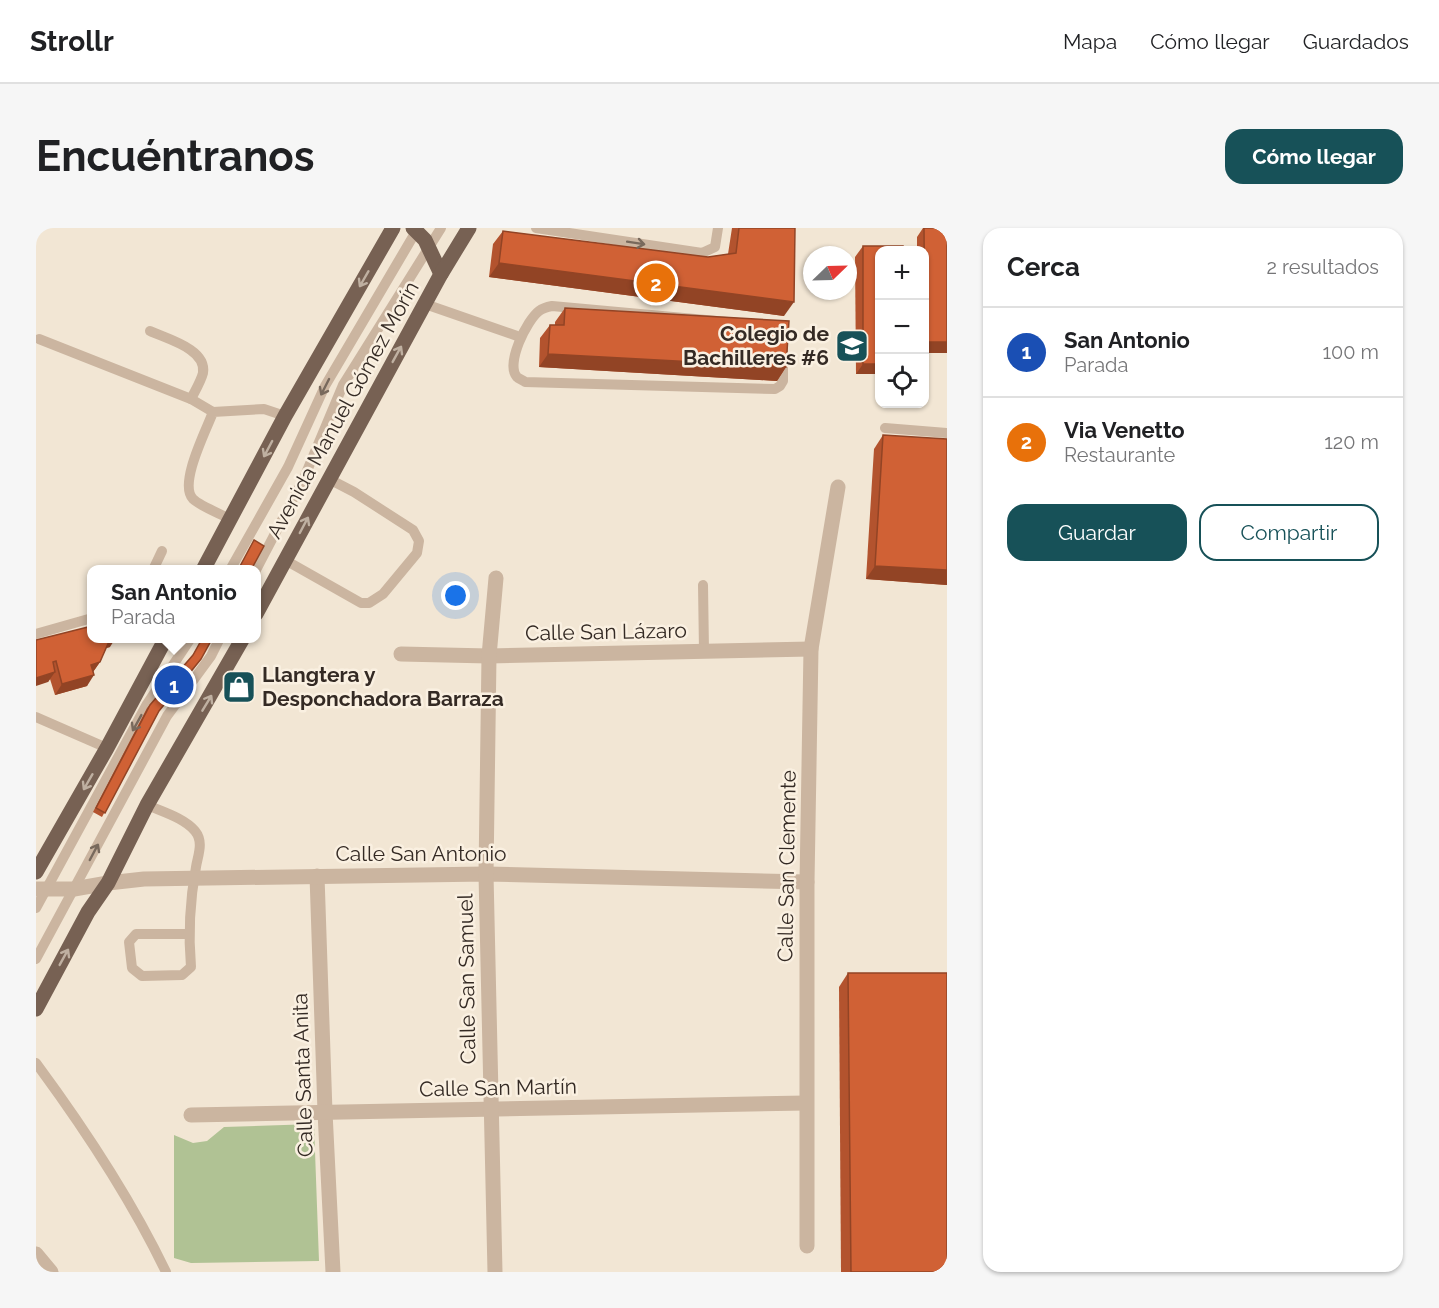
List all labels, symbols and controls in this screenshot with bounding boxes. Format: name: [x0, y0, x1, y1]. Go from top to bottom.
text: Strollr: [30, 25, 114, 58]
text: Mapa: [1063, 29, 1117, 54]
text: Cómo llegar: [1150, 29, 1270, 54]
text: Guardados: [1303, 29, 1409, 54]
button: Cómo llegar: [1225, 129, 1403, 184]
text: Encuéntranos: [36, 132, 315, 181]
one-way arrow: [625, 237, 645, 248]
north arrow: [803, 246, 857, 300]
map controls: [875, 246, 929, 408]
button: +: [875, 246, 929, 300]
text: Cerca: [1007, 252, 1080, 282]
text: 2 resultados: [1266, 255, 1379, 279]
pin: 2: [636, 260, 676, 306]
one-way arrow: [357, 270, 369, 287]
street label: Avenida Manuel Gómez Morín: [261, 277, 424, 543]
button: −: [875, 300, 929, 354]
place label: Colegio de Bachilleres #6: [683, 321, 829, 370]
text: San Antonio: [1064, 327, 1190, 353]
school or university icon: Colegio de Bachilleres #6: [834, 328, 870, 364]
text: 1: [1022, 340, 1031, 364]
text: 100 m: [1322, 340, 1379, 364]
one-way arrow: [392, 346, 404, 363]
text: Parada: [1064, 353, 1128, 377]
button: locate: [875, 354, 929, 408]
one-way arrow: [318, 378, 330, 396]
text: Via Venetto: [1064, 417, 1185, 443]
text: 2: [1021, 430, 1032, 454]
text: 120 m: [1324, 430, 1379, 454]
one-way arrow: [262, 439, 273, 457]
text: Restaurante: [1064, 443, 1175, 467]
button: Guardar: [1007, 504, 1187, 561]
button: Compartir: [1199, 504, 1379, 561]
one-way arrow: [298, 517, 310, 534]
popup: [87, 565, 261, 643]
text: San Antonio: [111, 579, 237, 605]
your location: [441, 581, 470, 610]
text: Parada: [111, 605, 176, 629]
street label: Calle San Lázaro: [525, 618, 687, 645]
pin: 1: [154, 662, 194, 708]
place label: Llangtera y Desponchadora Barraza: [262, 662, 504, 711]
shop icon: Llangtera y Desponchadora Barraza: [221, 669, 257, 705]
one-way arrow: [201, 695, 213, 712]
one-way arrow: [131, 713, 142, 731]
street label: Calle San Clemente: [772, 770, 801, 962]
one-way arrow: [81, 773, 93, 790]
street label: Calle San Antonio: [335, 841, 507, 866]
one-way arrow: [88, 844, 100, 861]
street label: Calle San Samuel: [453, 893, 480, 1065]
one-way arrow: [59, 949, 70, 967]
street label: Calle Santa Anita: [287, 993, 318, 1157]
street label: Calle San Martín: [419, 1074, 577, 1101]

